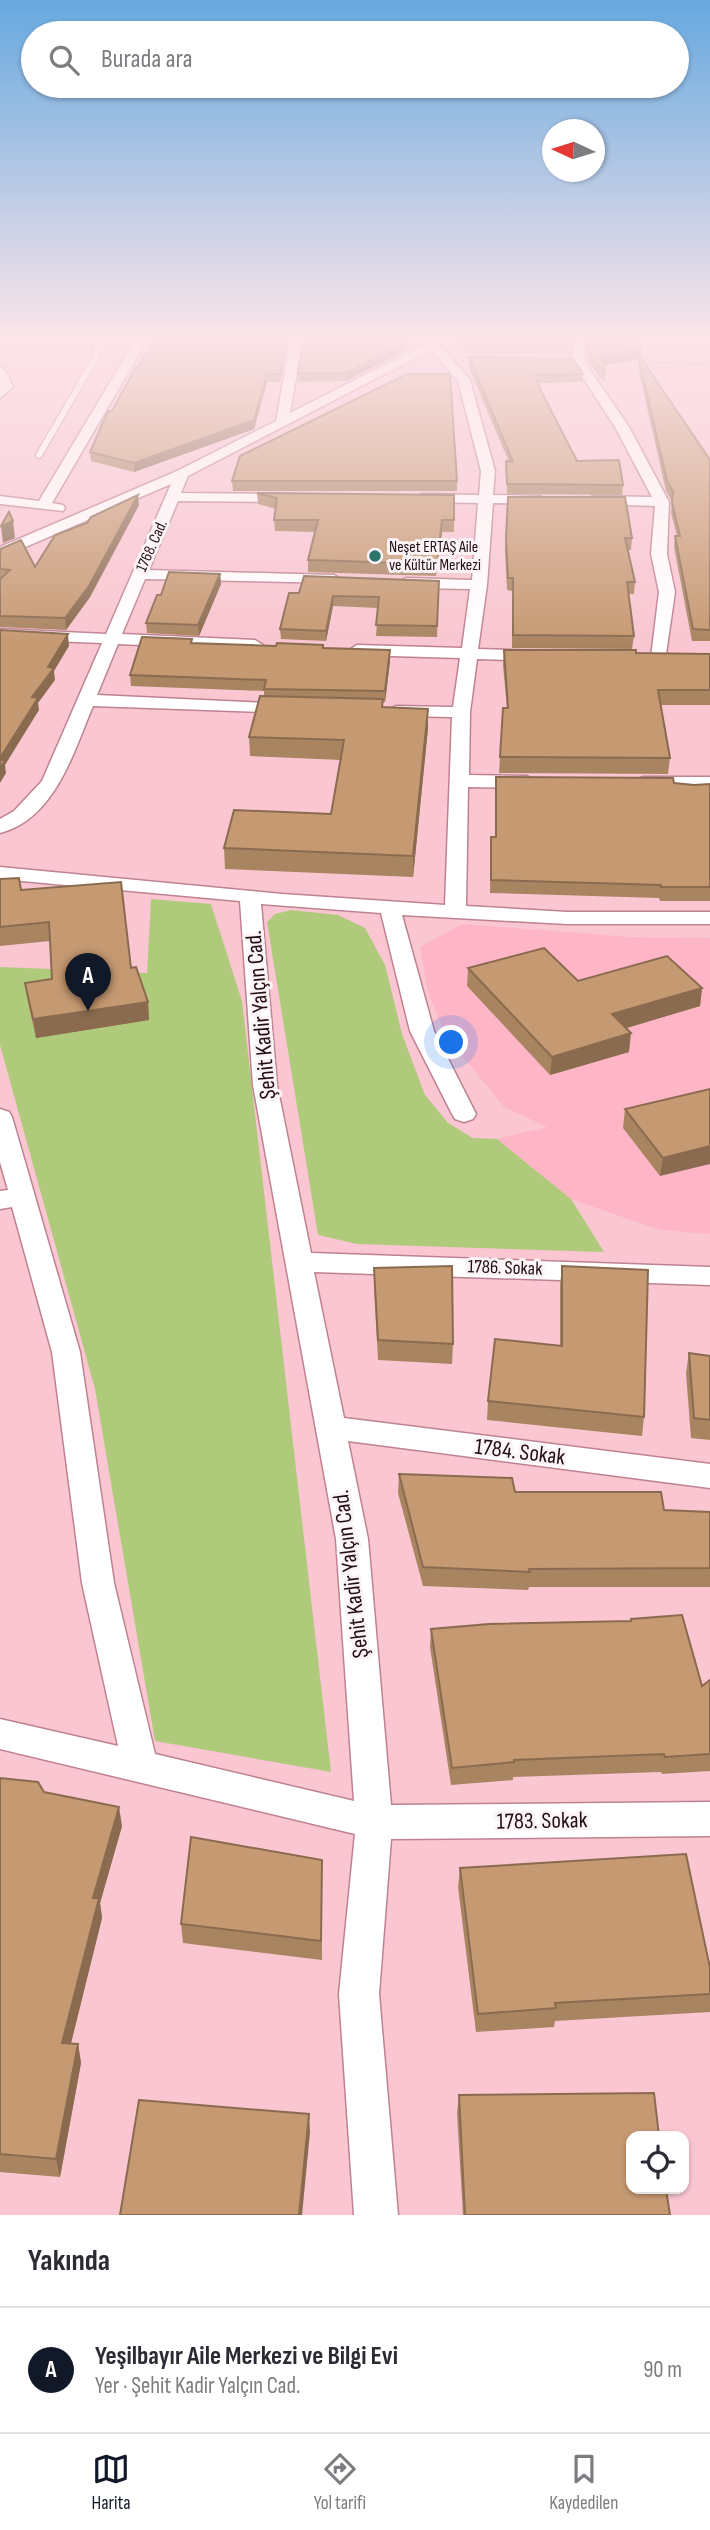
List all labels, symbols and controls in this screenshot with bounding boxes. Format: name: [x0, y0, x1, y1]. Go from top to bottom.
search box: [21, 21, 689, 98]
icon: search: [45, 41, 83, 79]
text: Burada ara: [101, 44, 193, 75]
north arrow: [542, 119, 605, 182]
street label: 1768. Cad.: [132, 517, 172, 575]
place label: Neşet ERTAŞ Aile ve Kültür Merkezi: [389, 538, 481, 575]
marker: Neşet ERTAŞ Aile ve Kültür Merkezi: [367, 548, 383, 564]
street label: Şehit Kadir Yalçın Cad.: [240, 929, 282, 1101]
pin: A: [65, 953, 111, 1011]
your location: [434, 1025, 468, 1059]
street label: 1786. Sokak: [467, 1255, 544, 1281]
street label: 1784. Sokak: [473, 1433, 567, 1471]
street label: Şehit Kadir Yalçın Cad.: [327, 1488, 375, 1660]
street label: 1783. Sokak: [496, 1806, 588, 1836]
map controls: [626, 2131, 689, 2194]
button: locate: [626, 2131, 689, 2194]
text: Yakında: [28, 2243, 110, 2279]
text: Yeşilbayır Aile Merkezi ve Bilgi Evi: [95, 2341, 398, 2372]
text: A: [46, 2356, 56, 2384]
text: 90 m: [643, 2356, 682, 2384]
text: Yer · Şehit Kadir Yalçın Cad.: [95, 2372, 300, 2400]
tab: Harita: [92, 2450, 131, 2515]
tab: Yol tarifi: [314, 2450, 366, 2515]
tab: Kaydedilen: [549, 2450, 618, 2515]

